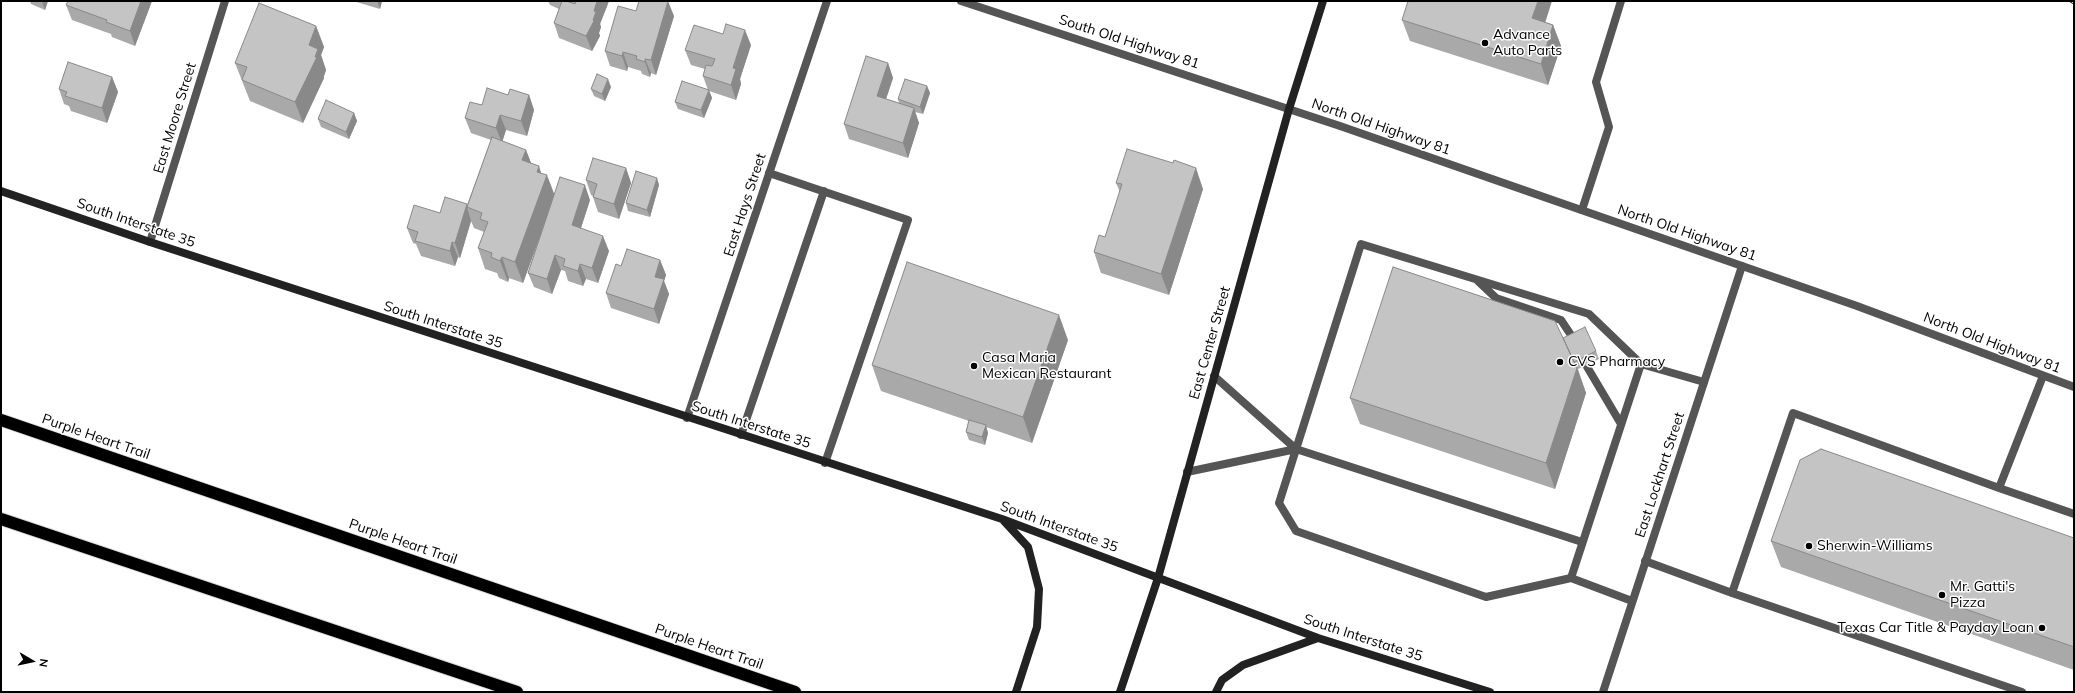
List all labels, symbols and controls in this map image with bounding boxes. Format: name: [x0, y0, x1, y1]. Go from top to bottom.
street label: South Old Highway 81: [1057, 11, 1201, 73]
place label: Advance Auto Parts: [1493, 27, 1562, 60]
marker: Advance Auto Parts: [1480, 38, 1490, 48]
street label: East Moore Street: [150, 61, 200, 175]
street label: North Old Highway 81: [1309, 95, 1453, 159]
street label: East Hays Street: [720, 151, 770, 259]
street label: South Interstate 35: [75, 195, 197, 251]
street label: North Old Highway 81: [1615, 201, 1759, 265]
street label: East Center Street: [1186, 285, 1234, 401]
street label: South Interstate 35: [381, 298, 505, 352]
street label: North Old Highway 81: [1921, 309, 2063, 377]
place label: Casa Maria Mexican Restaurant: [982, 350, 1111, 382]
place label: CVS Pharmacy: [1568, 354, 1665, 370]
marker: CVS Pharmacy: [1555, 357, 1565, 367]
marker: Casa Maria Mexican Restaurant: [969, 361, 979, 371]
street label: South Interstate 35: [689, 398, 813, 452]
street label: East Lockhart Street: [1632, 410, 1688, 540]
street label: Purple Heart Trail: [40, 411, 152, 463]
street label: South Interstate 35: [998, 498, 1120, 556]
street label: Purple Heart Trail: [347, 516, 459, 568]
place label: Sherwin-Williams: [1817, 538, 1933, 554]
marker: Sherwin-Williams: [1804, 541, 1814, 551]
place label: Mr. Gatti's Pizza: [1950, 579, 2015, 612]
marker: Mr. Gatti's Pizza: [1937, 590, 1947, 600]
street label: South Interstate 35: [1301, 611, 1425, 665]
place label: Texas Car Title & Payday Loan: [1837, 620, 2034, 636]
street label: Purple Heart Trail: [653, 621, 765, 673]
marker: Texas Car Title & Payday Loan: [2037, 623, 2047, 633]
north arrow: [12, 641, 52, 681]
text: N: [36, 658, 51, 668]

